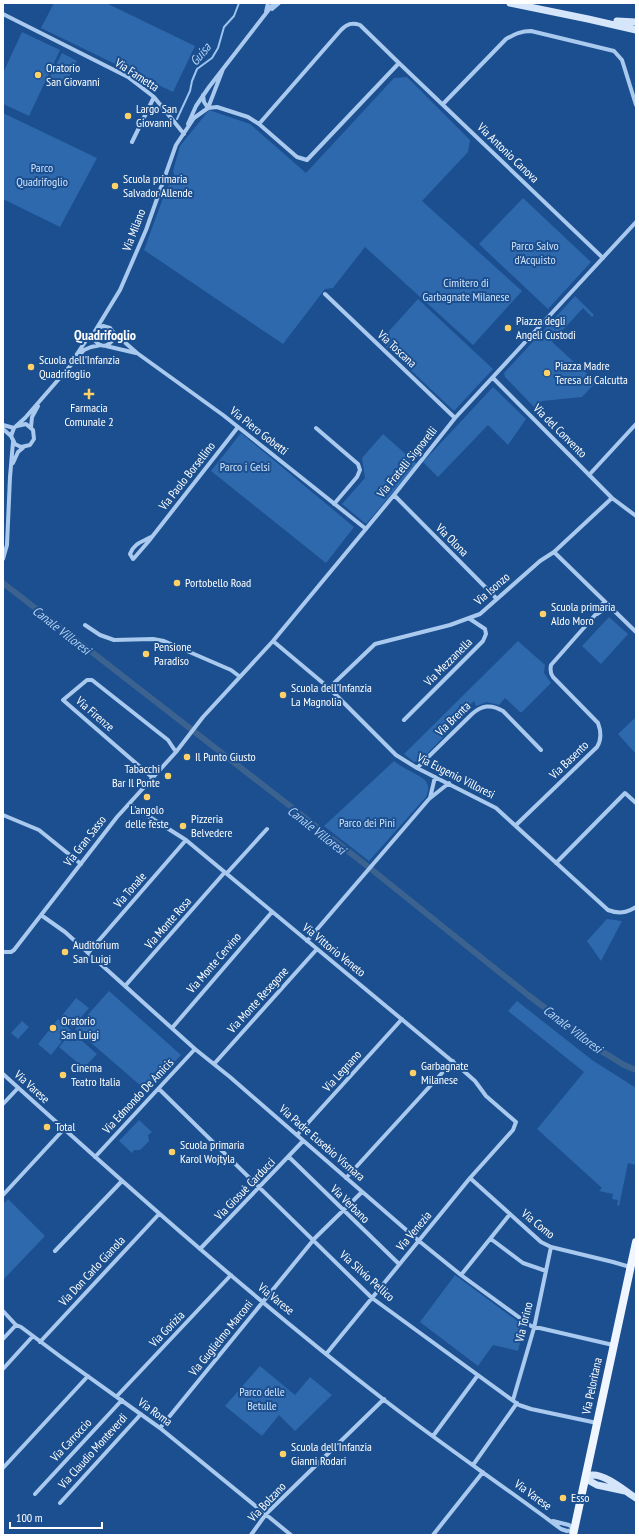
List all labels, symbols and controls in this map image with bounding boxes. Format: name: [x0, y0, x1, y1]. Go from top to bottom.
water label: Guisa: [186, 39, 215, 69]
street label: Via Fametta: [112, 54, 162, 94]
place label: Oratorio San Giovanni: [46, 60, 100, 89]
marker: Oratorio San Giovanni: [33, 70, 43, 80]
place label: Largo San Giovanni: [136, 101, 177, 130]
marker: Largo San Giovanni: [123, 111, 133, 121]
street label: Via Antonio Canova: [474, 119, 542, 186]
park label: Parco Quadrifoglio: [16, 160, 68, 189]
place label: Scuola primaria Salvador Allende: [123, 171, 193, 200]
marker: Scuola primaria Salvador Allende: [110, 181, 120, 191]
street label: Via Milano: [118, 207, 148, 254]
park label: Parco Salvo d'Acquisto: [511, 238, 559, 267]
park label: Cimitero di Garbagnate Milanese: [422, 275, 510, 304]
place label: Piazza degli Angeli Custodi: [516, 313, 576, 342]
marker: Piazza degli Angeli Custodi: [503, 323, 513, 333]
district label: Quadrifoglio: [74, 326, 136, 344]
street label: Via Toscana: [374, 326, 420, 371]
place label: Scuola dell'Infanzia Quadrifoglio: [39, 352, 120, 381]
place label: Piazza Madre Teresa di Calcutta: [555, 358, 628, 387]
marker: Scuola dell'Infanzia Quadrifoglio: [26, 362, 36, 372]
marker: Piazza Madre Teresa di Calcutta: [542, 368, 552, 378]
marker: Farmacia Comunale 2: [84, 389, 94, 399]
place label: Farmacia Comunale 2: [64, 400, 114, 429]
street label: Via del Convento: [530, 400, 590, 461]
street label: Via Piero Gobetti: [226, 403, 291, 458]
street label: Via Fratelli Signorelli: [373, 423, 440, 501]
street label: Via Paolo Borsellino: [155, 438, 218, 514]
park label: Parco i Gelsi: [220, 459, 270, 474]
street label: Via Olona: [432, 519, 472, 559]
street label: Via Isonzo: [470, 569, 513, 609]
place label: Portobello Road: [185, 575, 251, 590]
marker: Portobello Road: [172, 578, 182, 588]
place label: Scuola primaria Aldo Moro: [551, 599, 616, 628]
water label: Canale Villoresi: [29, 602, 96, 660]
marker: Scuola primaria Aldo Moro: [538, 609, 548, 619]
street label: Via Mezzanella: [420, 634, 475, 690]
place label: Pensione Paradiso: [154, 639, 191, 668]
marker: Pensione Paradiso: [141, 649, 151, 659]
place label: Scuola dell'Infanzia La Magnolia: [291, 680, 372, 709]
marker: Scuola dell'Infanzia La Magnolia: [278, 690, 288, 700]
street label: Via Firenze: [72, 692, 118, 734]
street label: Via Brenta: [431, 698, 473, 740]
street label: Via Basento: [545, 737, 591, 783]
place label: Il Punto Giusto: [195, 749, 256, 764]
street label: Via Eugenio Villoresi: [414, 749, 498, 802]
marker: Il Punto Giusto: [182, 752, 192, 762]
place label: Tabacchi Bar Il Ponte: [112, 761, 160, 790]
marker: Tabacchi Bar Il Ponte: [163, 771, 173, 781]
marker: L'angolo delle feste: [142, 792, 152, 802]
place label: L'angolo delle feste: [125, 802, 169, 831]
water label: Canale Villoresi: [284, 802, 351, 860]
place label: Pizzeria Belvedere: [191, 811, 232, 840]
street label: Via Gran Sasso: [59, 812, 109, 870]
park label: Parco dei Pini: [339, 815, 395, 830]
marker: Pizzeria Belvedere: [178, 821, 188, 831]
street label: Via Tonale: [109, 869, 149, 911]
street label: Via Monte Rosa: [140, 894, 194, 952]
street label: Via Vittorio Veneto: [299, 919, 369, 980]
street label: Via Monte Cervino: [183, 929, 244, 997]
place label: Auditorium San Luigi: [73, 937, 119, 966]
marker: Auditorium San Luigi: [60, 947, 70, 957]
street label: Via Monte Resegone: [223, 963, 291, 1037]
water label: Canale Villoresi: [540, 1002, 607, 1058]
place label: Oratorio San Luigi: [61, 1013, 99, 1042]
marker: Oratorio San Luigi: [48, 1023, 58, 1033]
street label: Via Legnano: [318, 1047, 364, 1095]
street label: Via Edmondo De Amicis: [98, 1055, 176, 1137]
place label: Garbagnate Milanese: [421, 1058, 468, 1087]
place label: Cinema Teatro Italia: [71, 1060, 120, 1089]
street label: Via Varese: [11, 1066, 53, 1106]
marker: Garbagnate Milanese: [408, 1068, 418, 1078]
marker: Cinema Teatro Italia: [58, 1070, 68, 1080]
street label: Via Padre Eusebio Vismara: [276, 1101, 368, 1184]
place label: Total: [55, 1119, 75, 1134]
marker: Total: [42, 1122, 52, 1132]
place label: Scuola primaria Karol Wojtyla: [180, 1137, 245, 1166]
marker: Scuola primaria Karol Wojtyla: [167, 1147, 177, 1157]
street label: Via Giosuè Carducci: [211, 1154, 278, 1224]
street label: Via Verbano: [327, 1181, 373, 1226]
street label: Via Como: [518, 1205, 558, 1242]
street label: Via Venezia: [392, 1208, 435, 1254]
street label: Via Don Carlo Gianola: [55, 1232, 128, 1309]
street label: Via Silvio Pellico: [336, 1246, 398, 1304]
street label: Via Varese: [254, 1279, 298, 1318]
street label: Via Guglielmo Marconi: [185, 1297, 256, 1379]
street label: Via Torino: [511, 1300, 536, 1344]
street label: Via Gorizia: [145, 1307, 188, 1350]
street label: Via Peloritana: [578, 1356, 605, 1417]
park label: Parco delle Betulle: [239, 1384, 285, 1413]
street label: Via Roma: [134, 1394, 175, 1429]
street label: Via Claudio Monteverdi: [54, 1410, 130, 1492]
street label: Via Carroccio: [46, 1415, 94, 1465]
place label: Scuola dell'Infanzia Gianni Rodari: [291, 1439, 372, 1468]
marker: Scuola dell'Infanzia Gianni Rodari: [278, 1449, 288, 1459]
street label: Via Varese: [511, 1475, 555, 1513]
street label: Via Bolzano: [244, 1479, 289, 1525]
place label: Esso: [571, 1490, 589, 1505]
marker: Esso: [558, 1493, 568, 1503]
scale bar: [10, 1504, 102, 1530]
text: 100 m: [16, 1510, 43, 1525]

